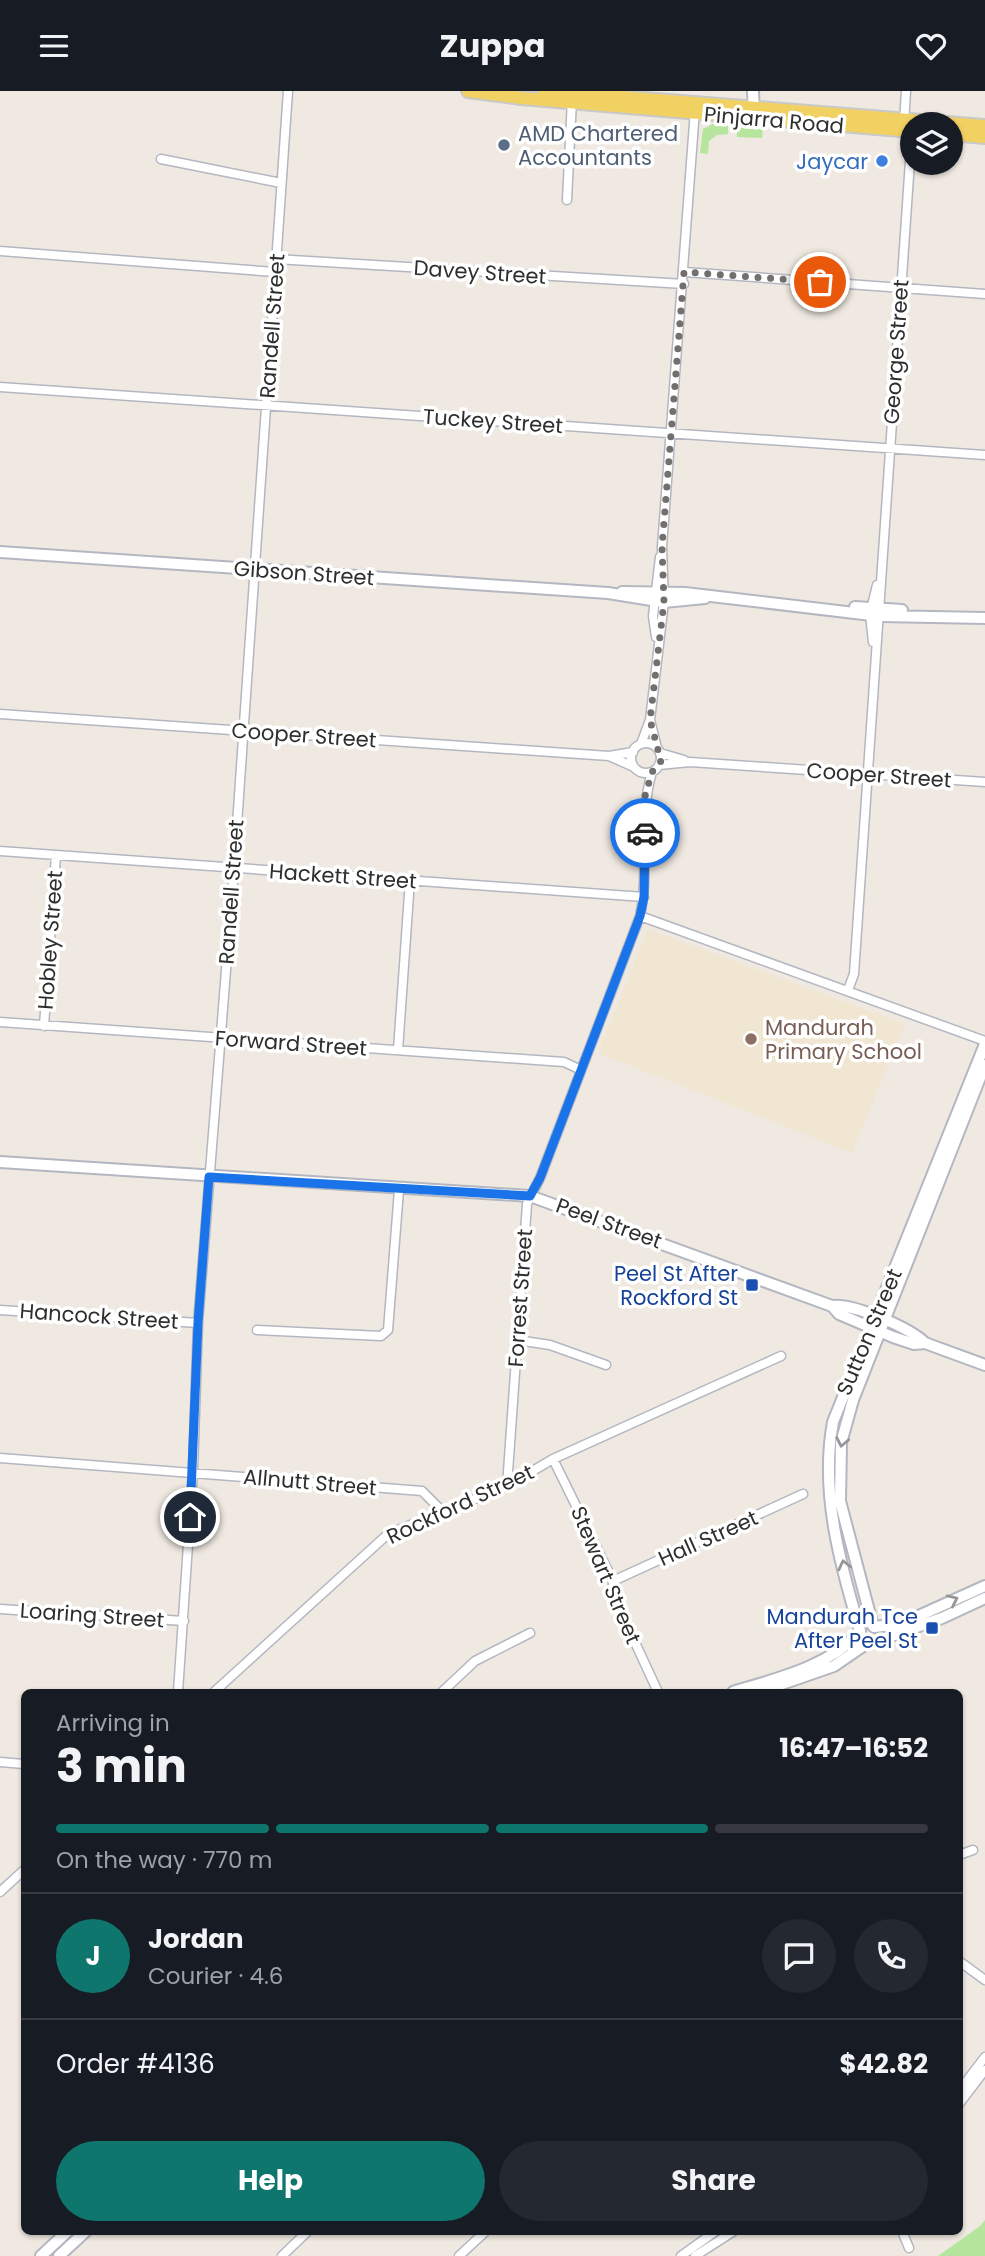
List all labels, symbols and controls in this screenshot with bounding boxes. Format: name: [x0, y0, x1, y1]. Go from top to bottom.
text: Zuppa: [440, 23, 545, 68]
icon: menu: [35, 27, 73, 65]
icon: heart: [912, 27, 950, 65]
street label: Pinjarra Road: [703, 99, 845, 141]
map controls: [900, 112, 963, 175]
button: layers: [900, 112, 963, 175]
place label: AMD Chartered Accountants: [518, 119, 678, 172]
marker: AMD Chartered Accountants: [496, 137, 512, 153]
place label: Jaycar: [796, 147, 868, 176]
marker: Jaycar: [874, 153, 890, 169]
pin: [790, 252, 850, 312]
street label: Randell Street: [252, 253, 292, 399]
street label: Davey Street: [413, 253, 547, 291]
icon: bag: [801, 263, 839, 301]
street label: George Street: [876, 279, 916, 425]
street label: Tuckey Street: [422, 402, 564, 440]
street label: Gibson Street: [233, 554, 375, 592]
street label: Cooper Street: [231, 715, 377, 755]
street label: Cooper Street: [806, 755, 952, 795]
courier: [610, 798, 680, 868]
icon: car: [626, 814, 664, 852]
street label: Randell Street: [211, 819, 251, 965]
street label: Hackett Street: [268, 856, 418, 896]
street label: Hobley Street: [31, 870, 69, 1010]
place label: Mandurah Primary School: [765, 1013, 922, 1066]
street label: Forward Street: [214, 1023, 368, 1063]
marker: Mandurah Primary School: [743, 1031, 759, 1047]
street label: Peel Street: [552, 1190, 666, 1256]
street label: Forrest Street: [501, 1228, 539, 1368]
place label: Peel St After Rockford St: [614, 1259, 738, 1312]
street label: Sutton Street: [829, 1264, 909, 1400]
marker: Peel St After Rockford St: [744, 1277, 760, 1293]
street label: Hancock Street: [19, 1296, 179, 1336]
one-way arrow: [835, 1436, 850, 1448]
street label: Rockford Street: [382, 1457, 538, 1551]
street label: Allnutt Street: [242, 1462, 378, 1502]
pin: [160, 1487, 220, 1547]
icon: home: [171, 1498, 209, 1536]
street label: Stewart Street: [564, 1502, 648, 1648]
street label: Hall Street: [654, 1503, 762, 1573]
one-way arrow: [838, 1559, 852, 1571]
street label: Loaring Street: [19, 1595, 165, 1635]
one-way arrow: [946, 1595, 958, 1609]
place label: Mandurah Tce After Peel St: [766, 1602, 918, 1655]
marker: Mandurah Tce After Peel St: [924, 1620, 940, 1636]
text: Arriving in: [56, 1707, 170, 1739]
text: 16:47–16:52: [779, 1730, 928, 1766]
text: 3 min: [56, 1734, 187, 1798]
text: On the way · 770 m: [56, 1844, 272, 1876]
button: chat: [762, 1919, 836, 1993]
button: phone: [854, 1919, 928, 1993]
text: Jordan: [148, 1921, 244, 1957]
text: J: [85, 1938, 101, 1974]
text: Courier · 4.6: [148, 1960, 283, 1992]
text: Order #4136: [56, 2046, 215, 2082]
text: $42.82: [839, 2046, 928, 2082]
button: Help: [56, 2141, 485, 2221]
button: Share: [499, 2141, 928, 2221]

